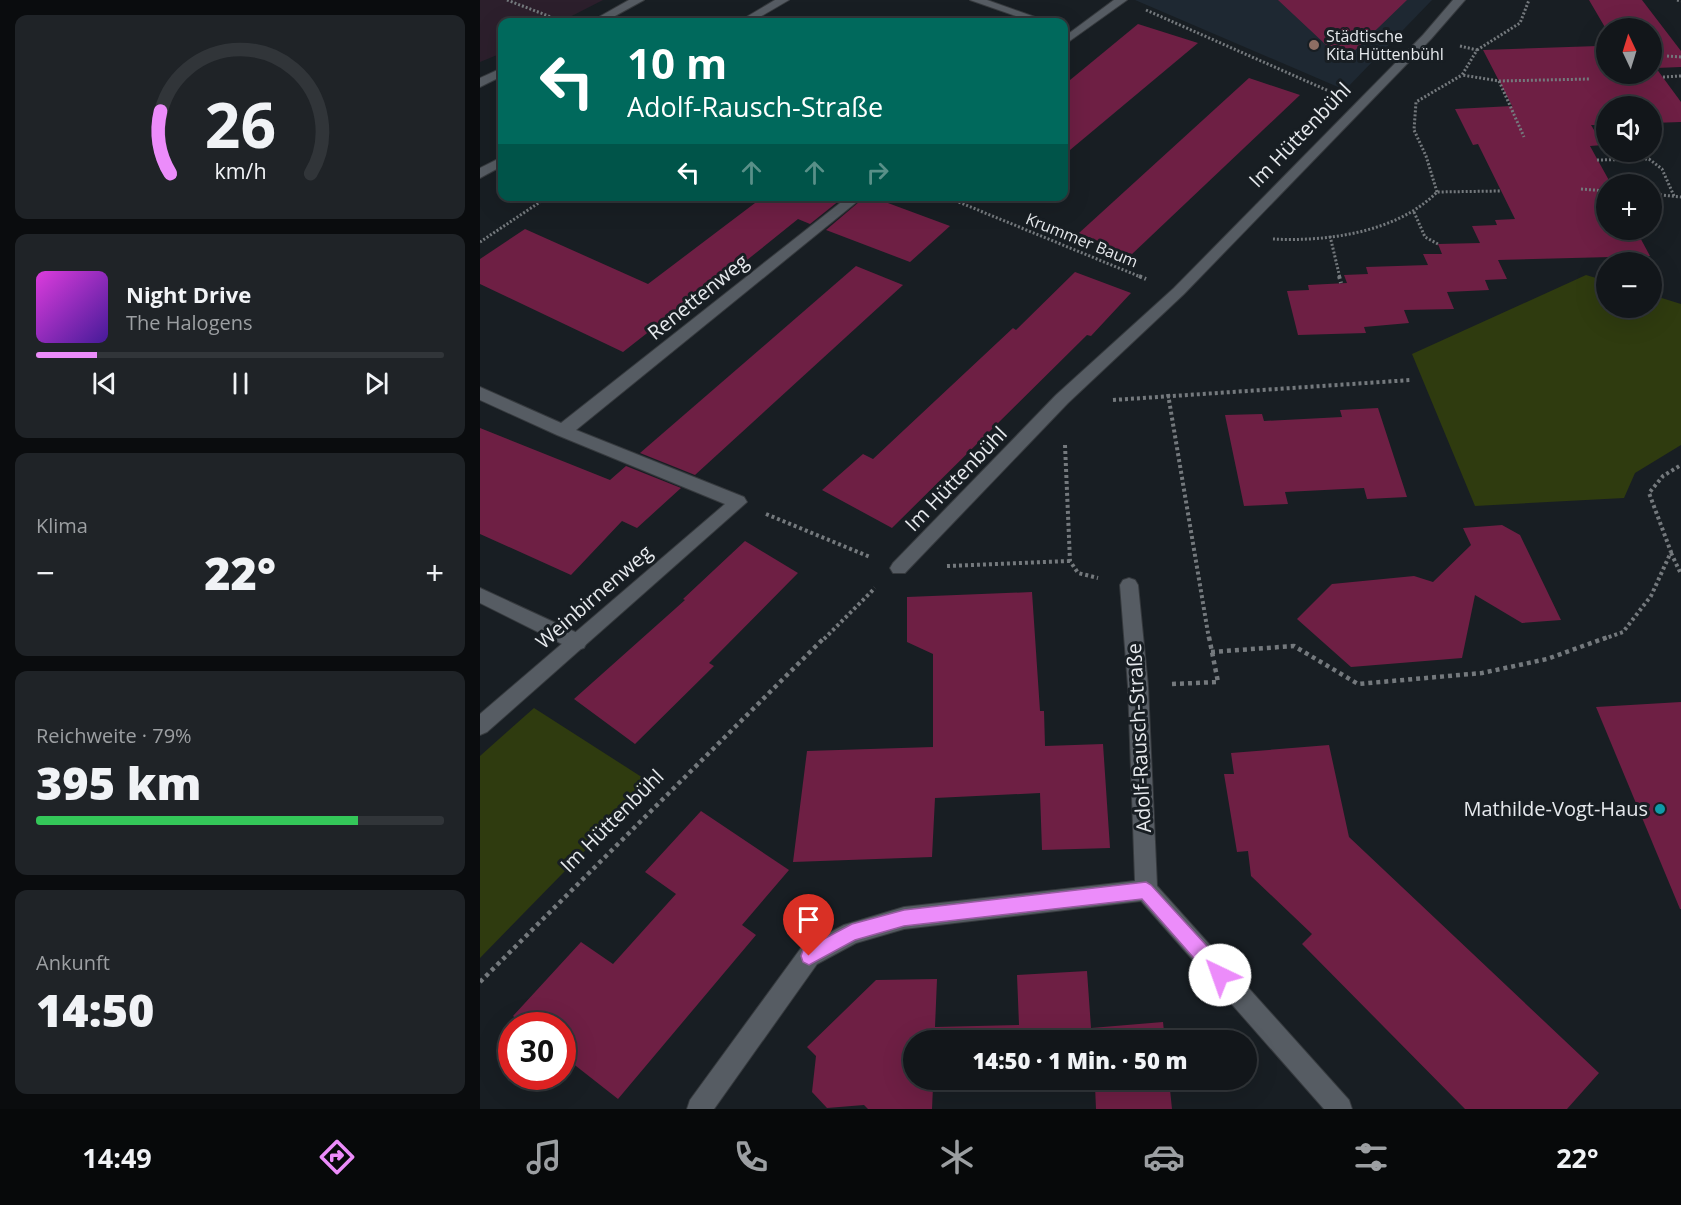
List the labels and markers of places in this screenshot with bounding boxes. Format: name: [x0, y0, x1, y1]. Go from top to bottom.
place label: Städtische Kita Hüttenbühl: [1326, 25, 1444, 65]
marker: Städtische Kita Hüttenbühl: [1307, 38, 1321, 52]
place label: Mathilde-Vogt-Haus: [1463, 795, 1648, 822]
marker: Mathilde-Vogt-Haus: [1653, 802, 1667, 816]
pin: [783, 894, 834, 956]

